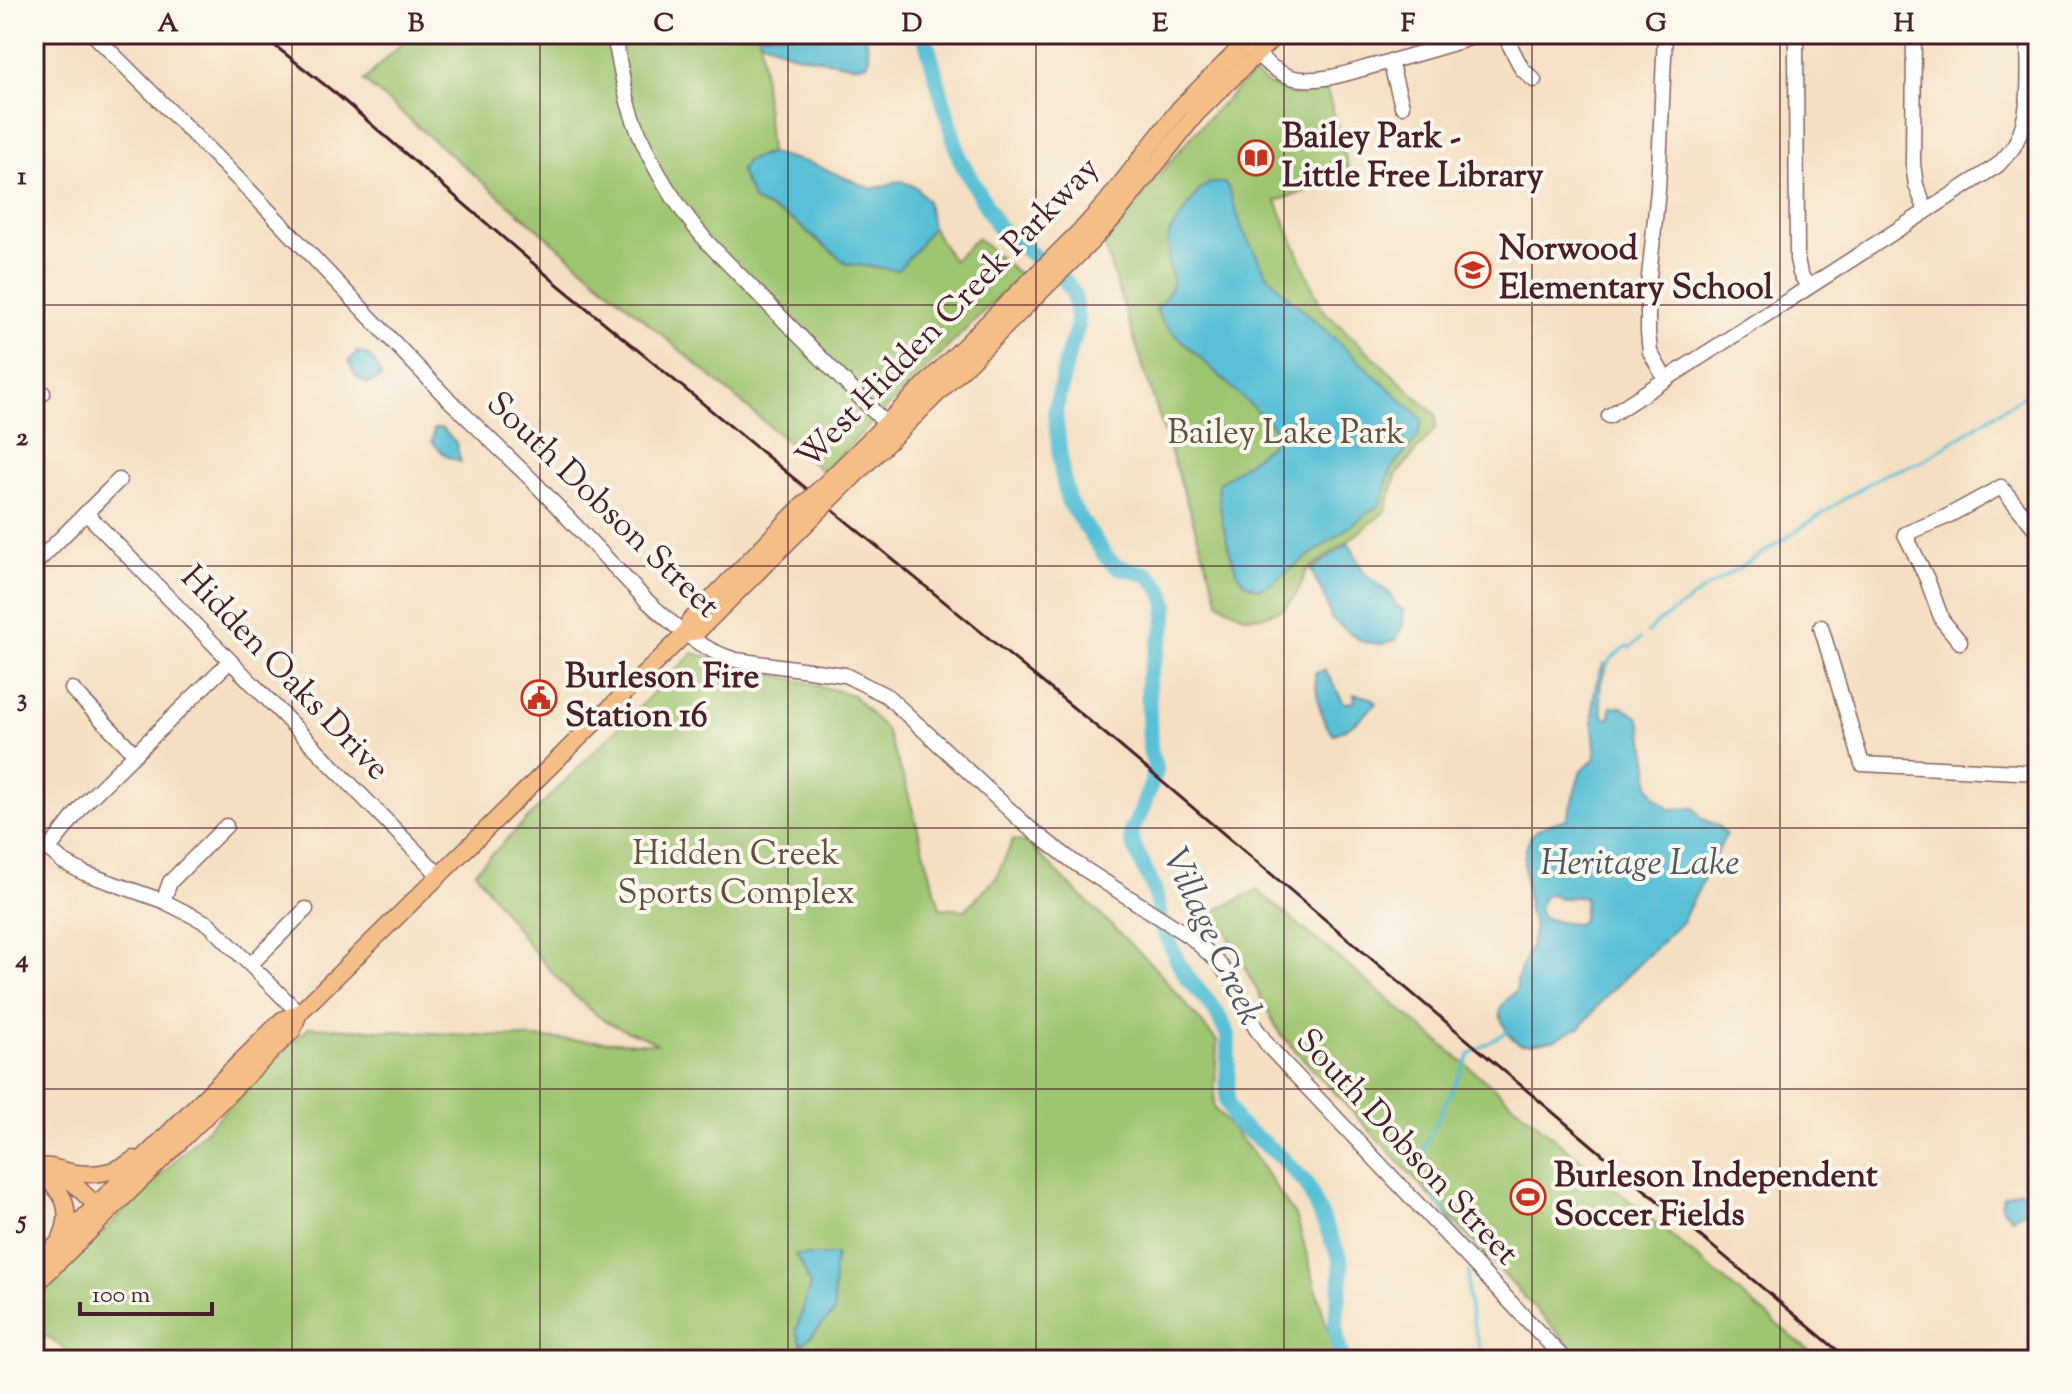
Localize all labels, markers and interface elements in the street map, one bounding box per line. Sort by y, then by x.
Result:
text: A [157,6,179,43]
text: B [408,6,425,43]
text: C [654,6,674,43]
text: D [902,6,922,43]
text: E [1152,6,1168,43]
text: F [1401,6,1416,43]
text: G [1645,6,1667,43]
text: H [1894,6,1915,43]
place label: Bailey Park - Little Free Library [1282,114,1544,202]
library icon: Bailey Park - Little Free Library [1237,139,1275,177]
street label: West Hidden Creek Parkway [786,146,1112,482]
text: 1 [18,159,27,196]
place label: Norwood Elementary School [1499,226,1774,314]
school or university icon: Norwood Elementary School [1454,251,1492,289]
street label: South Dobson Street [474,381,730,631]
park label: Bailey Lake Park [1167,410,1405,459]
text: 2 [16,420,29,457]
street label: Hidden Oaks Drive [168,555,400,793]
place label: Burleson Fire Station 16 [565,654,759,742]
public building icon: Burleson Fire Station 16 [520,679,558,717]
text: 3 [17,681,27,718]
park label: Hidden Creek Sports Complex [617,831,855,919]
water label: Heritage Lake [1540,839,1740,891]
water label: Village Creek [1147,840,1275,1034]
text: 4 [14,942,29,979]
street label: South Dobson Street [1283,1019,1529,1278]
place label: Burleson Independent Soccer Fields [1554,1153,1878,1241]
sports icon: Burleson Independent Soccer Fields [1509,1178,1547,1216]
text: 5 [16,1203,27,1240]
scale bar [80,1266,212,1316]
text: 100 m [92,1279,150,1313]

